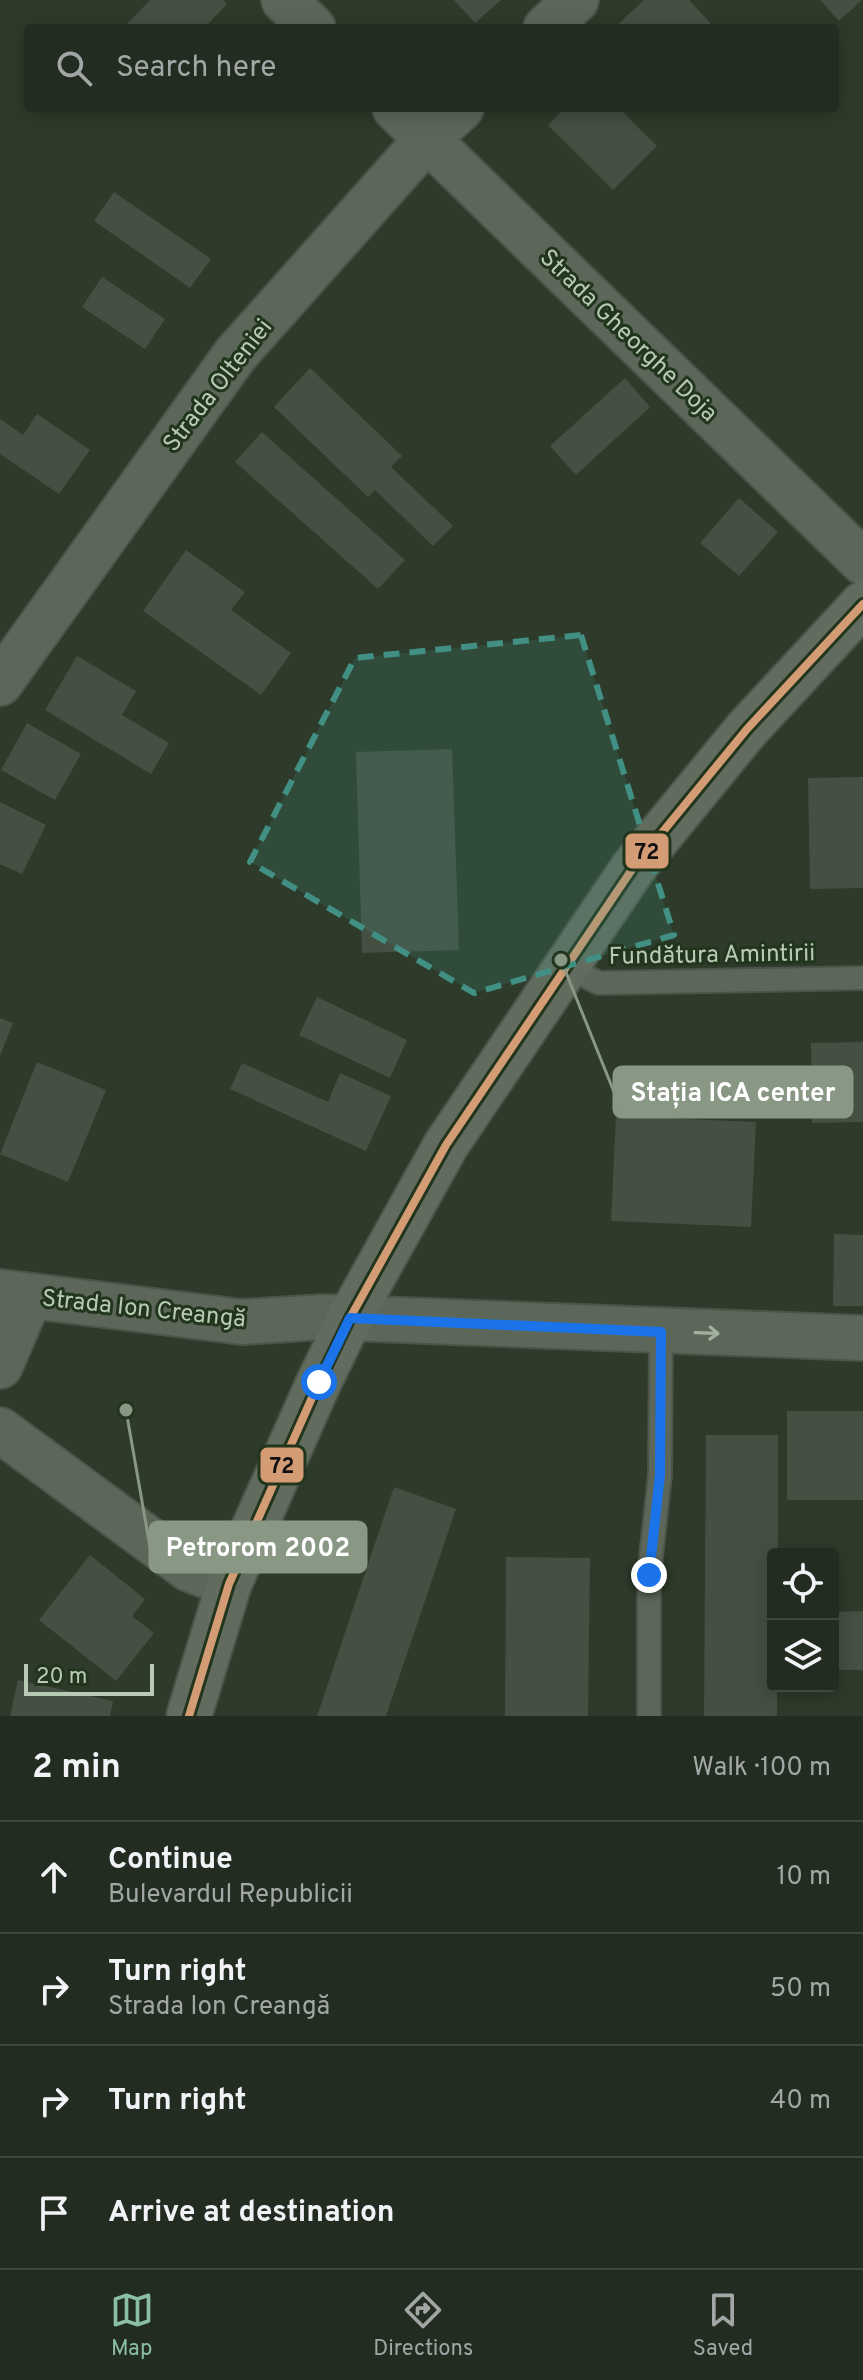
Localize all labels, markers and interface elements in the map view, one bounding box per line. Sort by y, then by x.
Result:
search box [24,24,839,112]
icon: search [52,46,96,90]
text: Search here [116,50,276,87]
street label: Strada Gheorghe Doja [532,244,723,429]
street label: Strada Olteniei [157,314,280,459]
line badge: 72 [624,832,670,870]
text: 72 [635,840,659,867]
street label: Fundătura Amintirii [608,939,816,973]
callout: Stația ICA center [614,1067,852,1117]
text: Stația ICA center [631,1078,836,1111]
street label: Strada Ion Creangă [40,1284,247,1336]
one-way arrow [693,1326,720,1341]
route start [301,1364,337,1400]
line badge: 72 [259,1446,305,1484]
text: 72 [270,1454,294,1481]
callout: Petrorom 2002 [150,1522,366,1572]
text: Petrorom 2002 [166,1533,350,1566]
map controls [767,1548,839,1692]
button: locate [767,1548,839,1620]
route end [631,1557,667,1593]
button: layers [767,1620,839,1692]
scale bar [24,1660,154,1696]
text: 20 m [36,1664,87,1691]
text: 2 min [32,1747,121,1790]
text: Walk · 100 m [692,1752,831,1785]
text: Continue [108,1842,233,1879]
icon: ahead [32,1855,76,1899]
text: 10 m [776,1861,831,1894]
text: Bulevardul Republicii [108,1879,353,1912]
text: Turn right [108,1954,246,1991]
icon: right [32,1967,76,2011]
text: 50 m [770,1973,831,2006]
text: Strada Ion Creangă [108,1991,330,2024]
icon: right [32,2079,76,2123]
text: Turn right [108,2083,246,2120]
text: 40 m [770,2085,831,2118]
icon: arrive [32,2191,76,2235]
text: Arrive at destination [108,2195,394,2232]
tab: Map [110,2288,154,2363]
tab: Directions [373,2288,473,2363]
tab: Saved [693,2288,753,2363]

